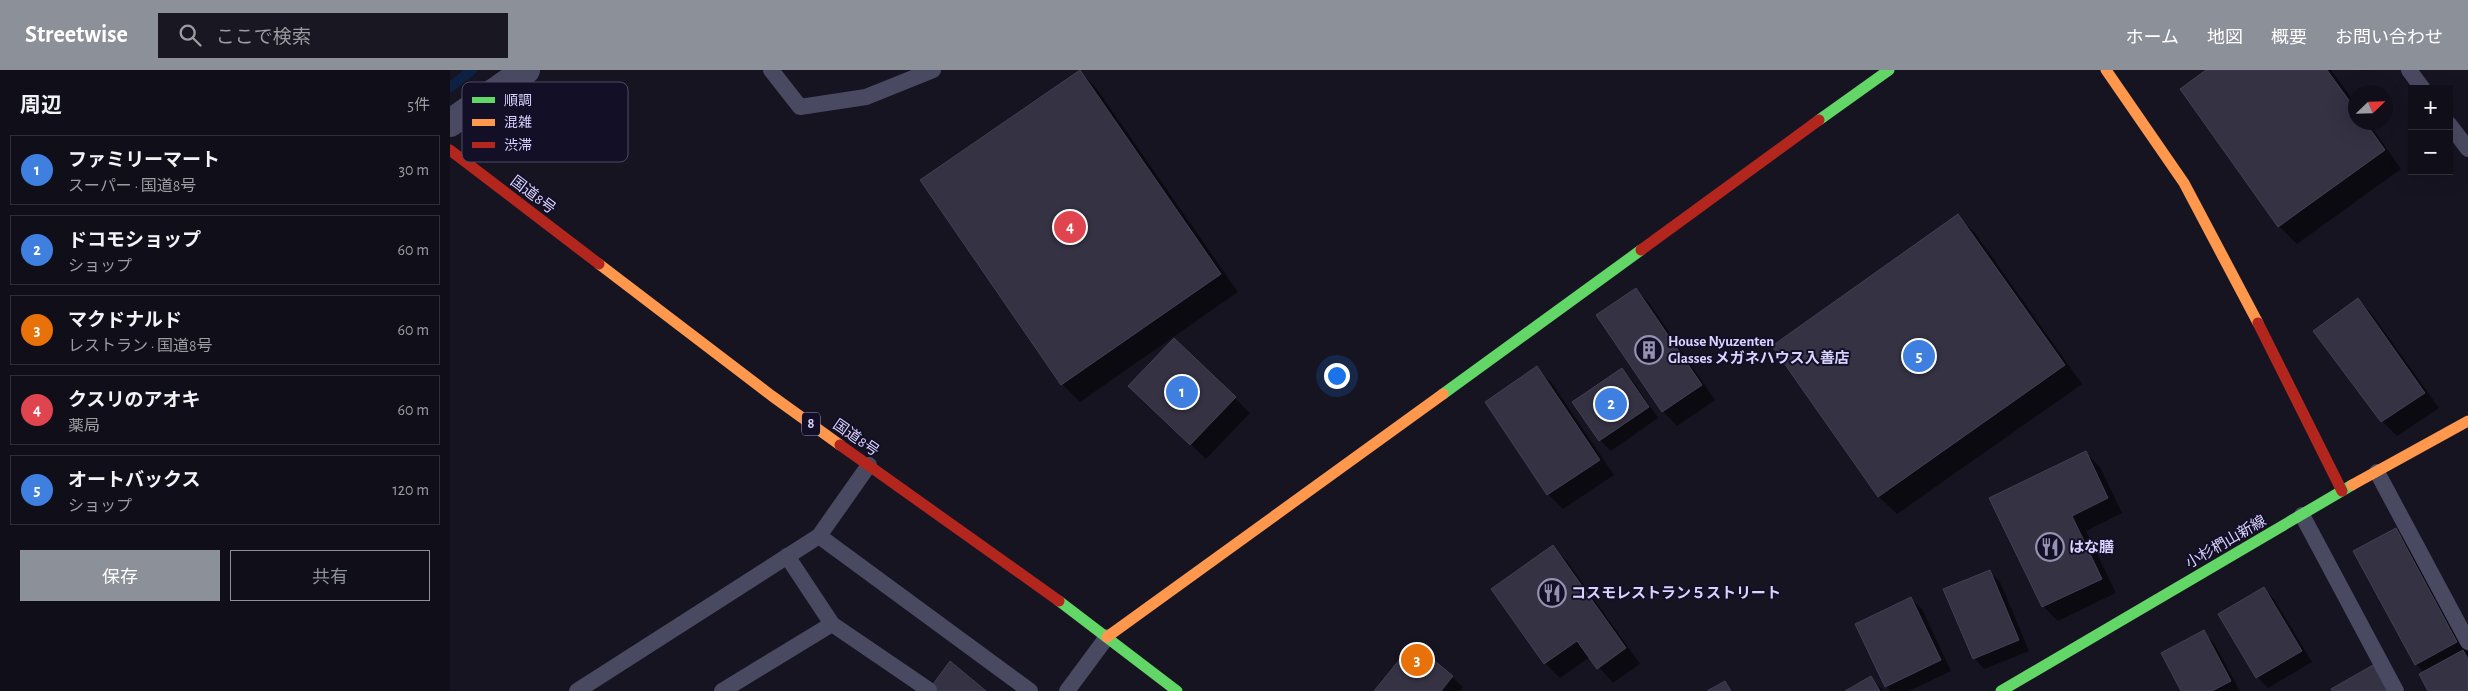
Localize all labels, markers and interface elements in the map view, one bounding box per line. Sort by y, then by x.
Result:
search box [158,13,508,58]
icon: search [176,21,204,49]
text: Streetwise [25,23,128,47]
text: ここで検索 [216,28,311,47]
text: ホーム [2126,29,2179,47]
text: 地図 [2207,29,2243,47]
text: 概要 [2271,29,2307,47]
text: お問い合わせ [2335,29,2443,47]
legend [462,82,628,162]
north arrow [2348,85,2393,130]
map controls [2408,85,2453,175]
button: + [2408,85,2453,130]
text: 順調 [504,94,532,108]
text: 周辺 [20,95,62,116]
text: 5件 [407,97,430,113]
text: 混雑 [504,114,532,130]
button: − [2408,130,2453,175]
text: 渋滞 [504,138,532,153]
text: ファミリーマート [68,151,220,170]
text: 1 [34,162,40,178]
text: 30 m [399,162,429,178]
street label: 国道8号 [508,173,559,217]
text: スーパー · 国道8号 [68,178,196,194]
pin: 4 [1054,208,1086,246]
text: ドコモショップ [68,231,201,250]
text: 2 [33,242,41,258]
text: 60 m [398,242,429,258]
text: ショップ [68,258,132,274]
text: マクドナルド [68,311,182,330]
text: 3 [34,322,40,338]
text: 60 m [398,322,429,338]
place label: House Nyuzenten Glasses メガネハウス入善店 [1668,334,1850,366]
building icon: House Nyuzenten Glasses メガネハウス入善店 [1634,335,1664,365]
pin: 5 [1903,337,1935,375]
text: レストラン · 国道8号 [68,338,213,354]
your location [1324,363,1350,389]
pin: 1 [1166,373,1198,411]
pin: 2 [1595,385,1627,423]
text: クスリのアオキ [68,391,200,410]
text: 4 [33,402,41,418]
text: 60 m [398,402,429,418]
road number: 8 [802,412,820,436]
street label: 国道8号 [830,416,882,459]
text: 薬局 [68,418,100,434]
text: オートバックス [68,471,200,490]
text: 5 [34,482,40,498]
text: 120 m [392,482,429,498]
text: ショップ [68,498,132,514]
street label: 小杉椚山新線 [2183,512,2269,571]
restaurant icon: はな膳 [2035,532,2065,562]
place label: はな膳 [2069,539,2114,555]
button: 保存 [20,550,220,601]
button: 共有 [230,550,430,601]
restaurant icon: コスモレストラン５ストリート [1537,578,1567,608]
place label: コスモレストラン５ストリート [1571,586,1781,601]
pin: 3 [1401,641,1433,679]

